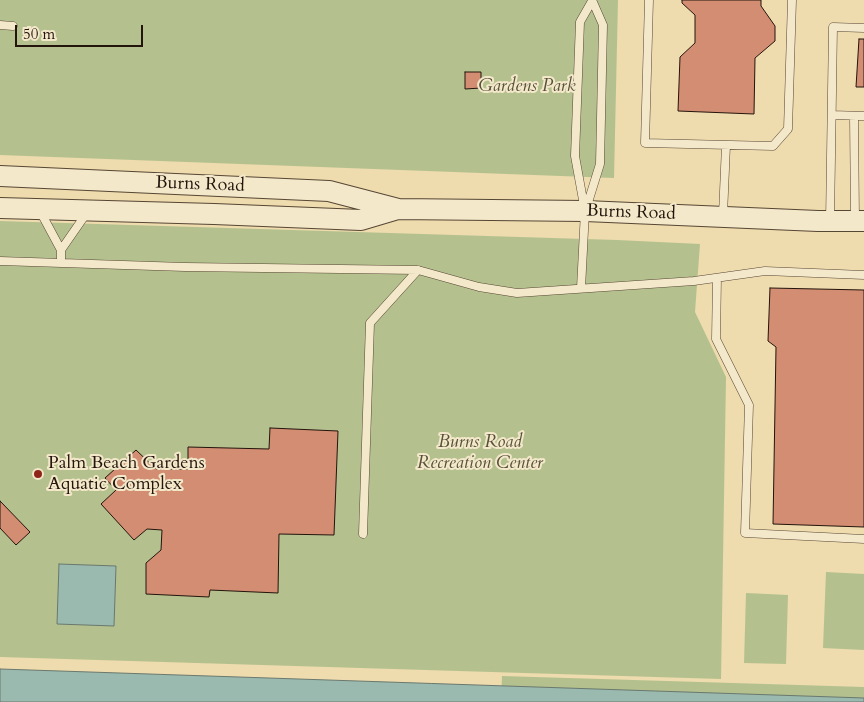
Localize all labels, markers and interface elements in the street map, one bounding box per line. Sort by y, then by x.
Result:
scale bar [18,15,145,47]
text: 50 m [23,24,55,44]
park label: Gardens Park [478,76,576,98]
street label: Burns Road [155,173,245,197]
street label: Burns Road [586,201,676,225]
park label: Burns Road Recreation Center [417,432,543,474]
place label: Palm Beach Gardens Aquatic Complex [48,453,205,496]
marker: Palm Beach Gardens Aquatic Complex [32,468,44,480]

